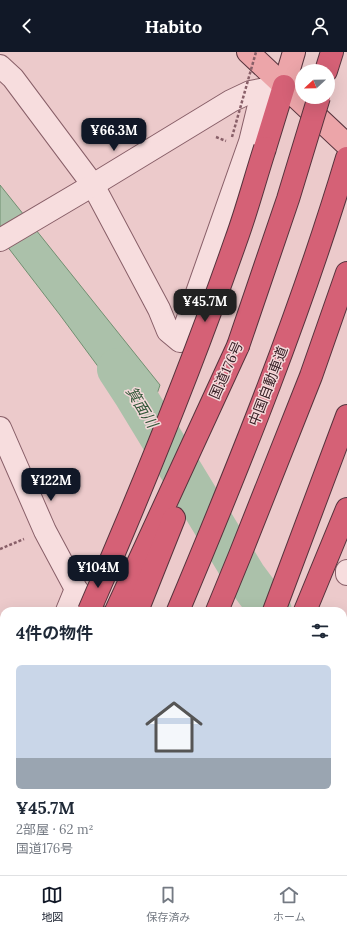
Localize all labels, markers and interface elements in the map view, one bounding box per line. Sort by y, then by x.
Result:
icon: back [16,15,38,37]
text: Habito [145,15,202,38]
icon: person [309,15,331,37]
north arrow [295,64,335,104]
map controls [295,64,335,104]
pin: ¥66.3M [81,118,147,152]
text: ¥66.3M [90,122,138,139]
pin: ¥45.7M [172,289,238,323]
text: ¥45.7M [183,293,227,310]
street label: 国道176号 [205,338,247,402]
street label: 中国自動車道 [245,344,291,428]
water label: 箕面川 [122,383,163,433]
pin: ¥122M [23,468,79,502]
text: ¥122M [30,472,72,489]
pin: ¥104M [70,555,126,589]
text: ¥104M [77,559,119,576]
icon: filters [309,620,331,642]
text: 4件の物件 [16,622,93,644]
icon: home [138,691,210,763]
text: ¥45.7M [16,797,75,819]
text: 2部屋 · 62 m² [16,821,94,838]
text: 国道176号 [16,840,73,857]
tab: 地図 [41,884,63,924]
tab: 保存済み [146,884,190,924]
tab: ホーム [273,884,306,924]

